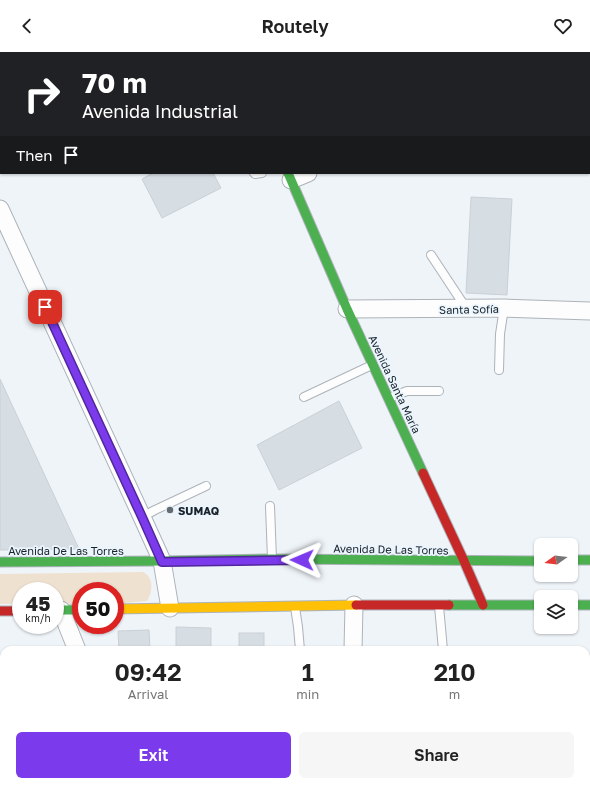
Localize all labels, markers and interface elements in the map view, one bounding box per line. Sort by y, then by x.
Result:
icon: back [16,15,38,37]
text: Routely [261,15,329,37]
icon: heart [552,15,574,37]
text: 70 m [82,66,147,99]
icon: right [16,68,68,120]
text: Avenida Industrial [82,100,238,122]
icon: arrive [60,144,82,166]
text: Then [16,146,52,164]
pin [28,290,62,324]
icon: arrive [34,296,56,318]
street label: Santa Sofía [439,302,499,316]
street label: Avenida Santa María [367,333,423,435]
place label: SUMAQ [178,504,219,517]
marker: SUMAQ [165,505,175,515]
north arrow [534,538,578,582]
map controls [534,538,578,634]
position arrow [281,539,323,581]
street label: Avenida De Las Torres [333,541,449,557]
street label: Avenida De Las Torres [8,544,124,557]
speed limit sign: 50 [72,582,124,634]
button: layers [534,590,578,634]
text: 45 [26,591,50,615]
text: km/h [25,612,51,624]
text: 09:42 [115,657,182,686]
text: 1 [302,657,314,686]
text: 210 [434,657,476,686]
text: Arrival [128,686,168,702]
text: min [296,686,319,702]
text: m [449,686,460,702]
button: Exit [16,732,291,778]
button: Share [299,732,574,778]

